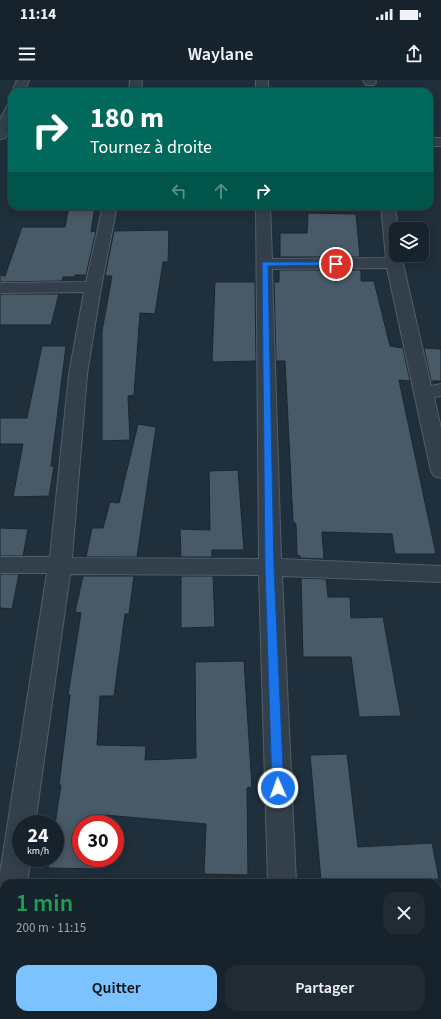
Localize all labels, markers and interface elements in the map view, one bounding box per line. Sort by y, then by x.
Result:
text: 11:14 [20,4,56,25]
text: Waylane [188,42,253,67]
icon: menu [16,43,38,65]
icon: share [403,43,425,65]
text: 180 m [90,98,164,138]
icon: right [24,104,76,156]
text: Tournez à droite [90,135,212,160]
icon: left [168,180,190,202]
icon: ahead [210,180,232,202]
icon: right [252,180,274,202]
map controls [389,222,429,262]
button: layers [389,222,429,262]
pin [319,247,353,281]
icon: arrive [325,253,347,275]
position arrow [257,767,299,809]
speed limit sign: 30 [72,815,124,867]
text: 24 [27,822,49,850]
text: km/h [27,844,49,858]
text: 1 min [16,886,73,921]
button: close [383,892,425,934]
text: 200 m · 11:15 [16,919,86,937]
button: Quitter [16,965,217,1011]
button: Partager [225,965,425,1011]

